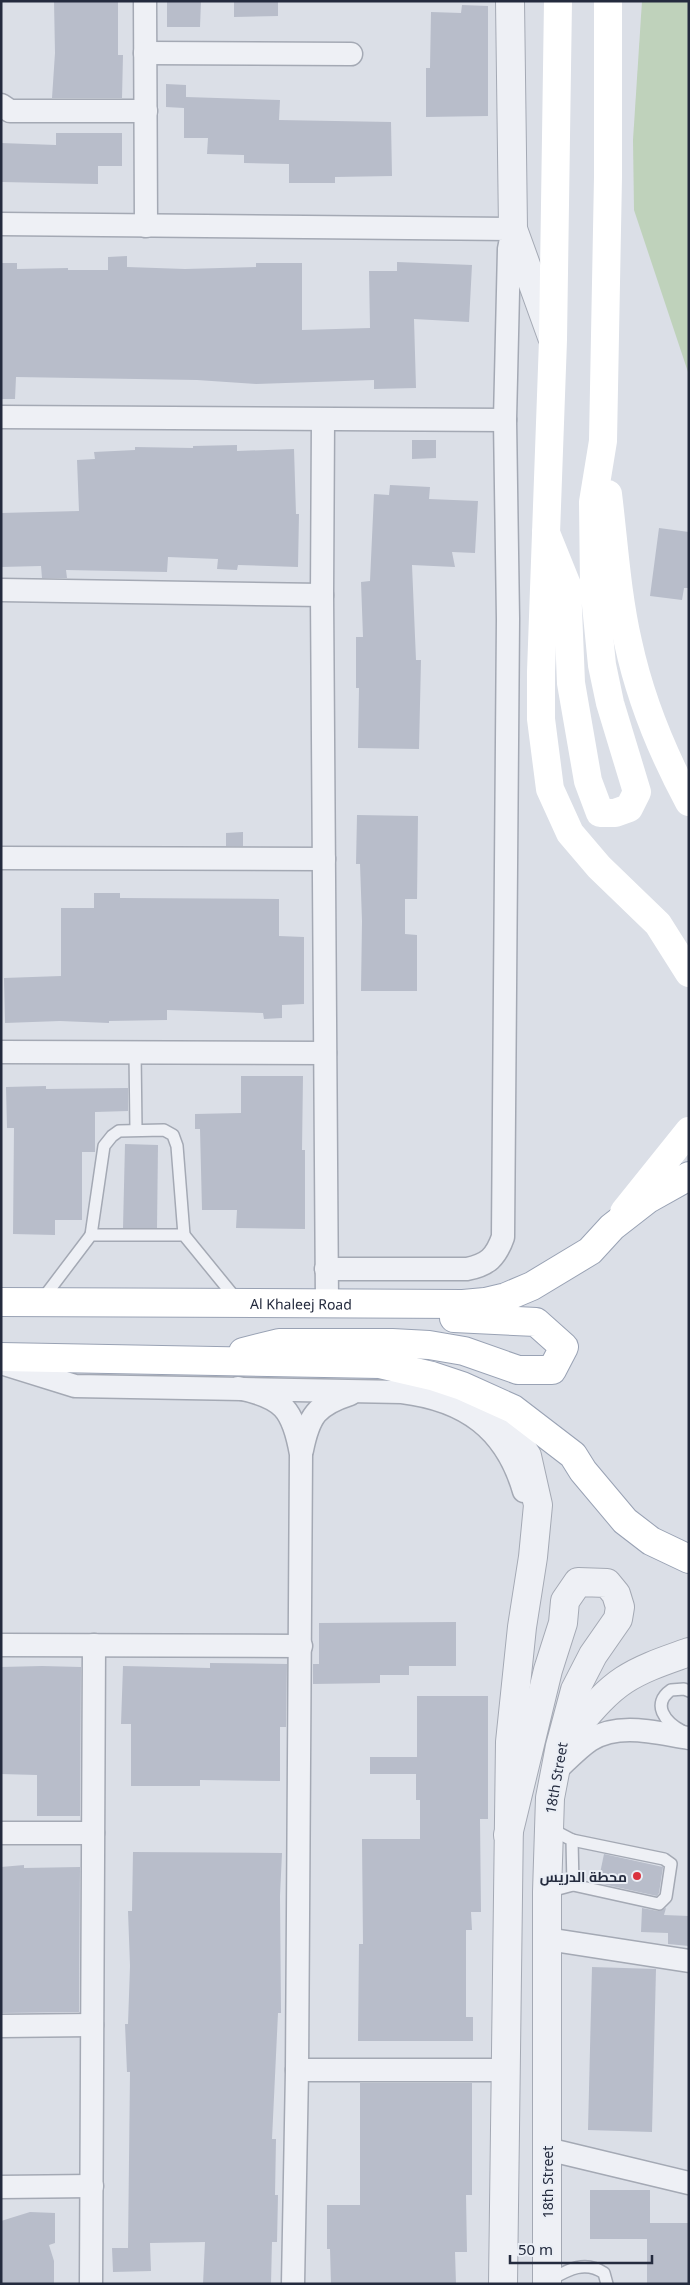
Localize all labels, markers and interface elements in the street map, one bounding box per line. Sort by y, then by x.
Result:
street label: Al Khaleej Road [250,1294,352,1313]
street label: 18th Street [540,1741,572,1815]
place label: محطة الدريس [540,1867,627,1886]
marker: محطة الدريس [631,1870,643,1882]
street label: 18th Street [538,2146,557,2218]
scale bar [510,2232,652,2264]
text: 50 m [518,2239,553,2259]

